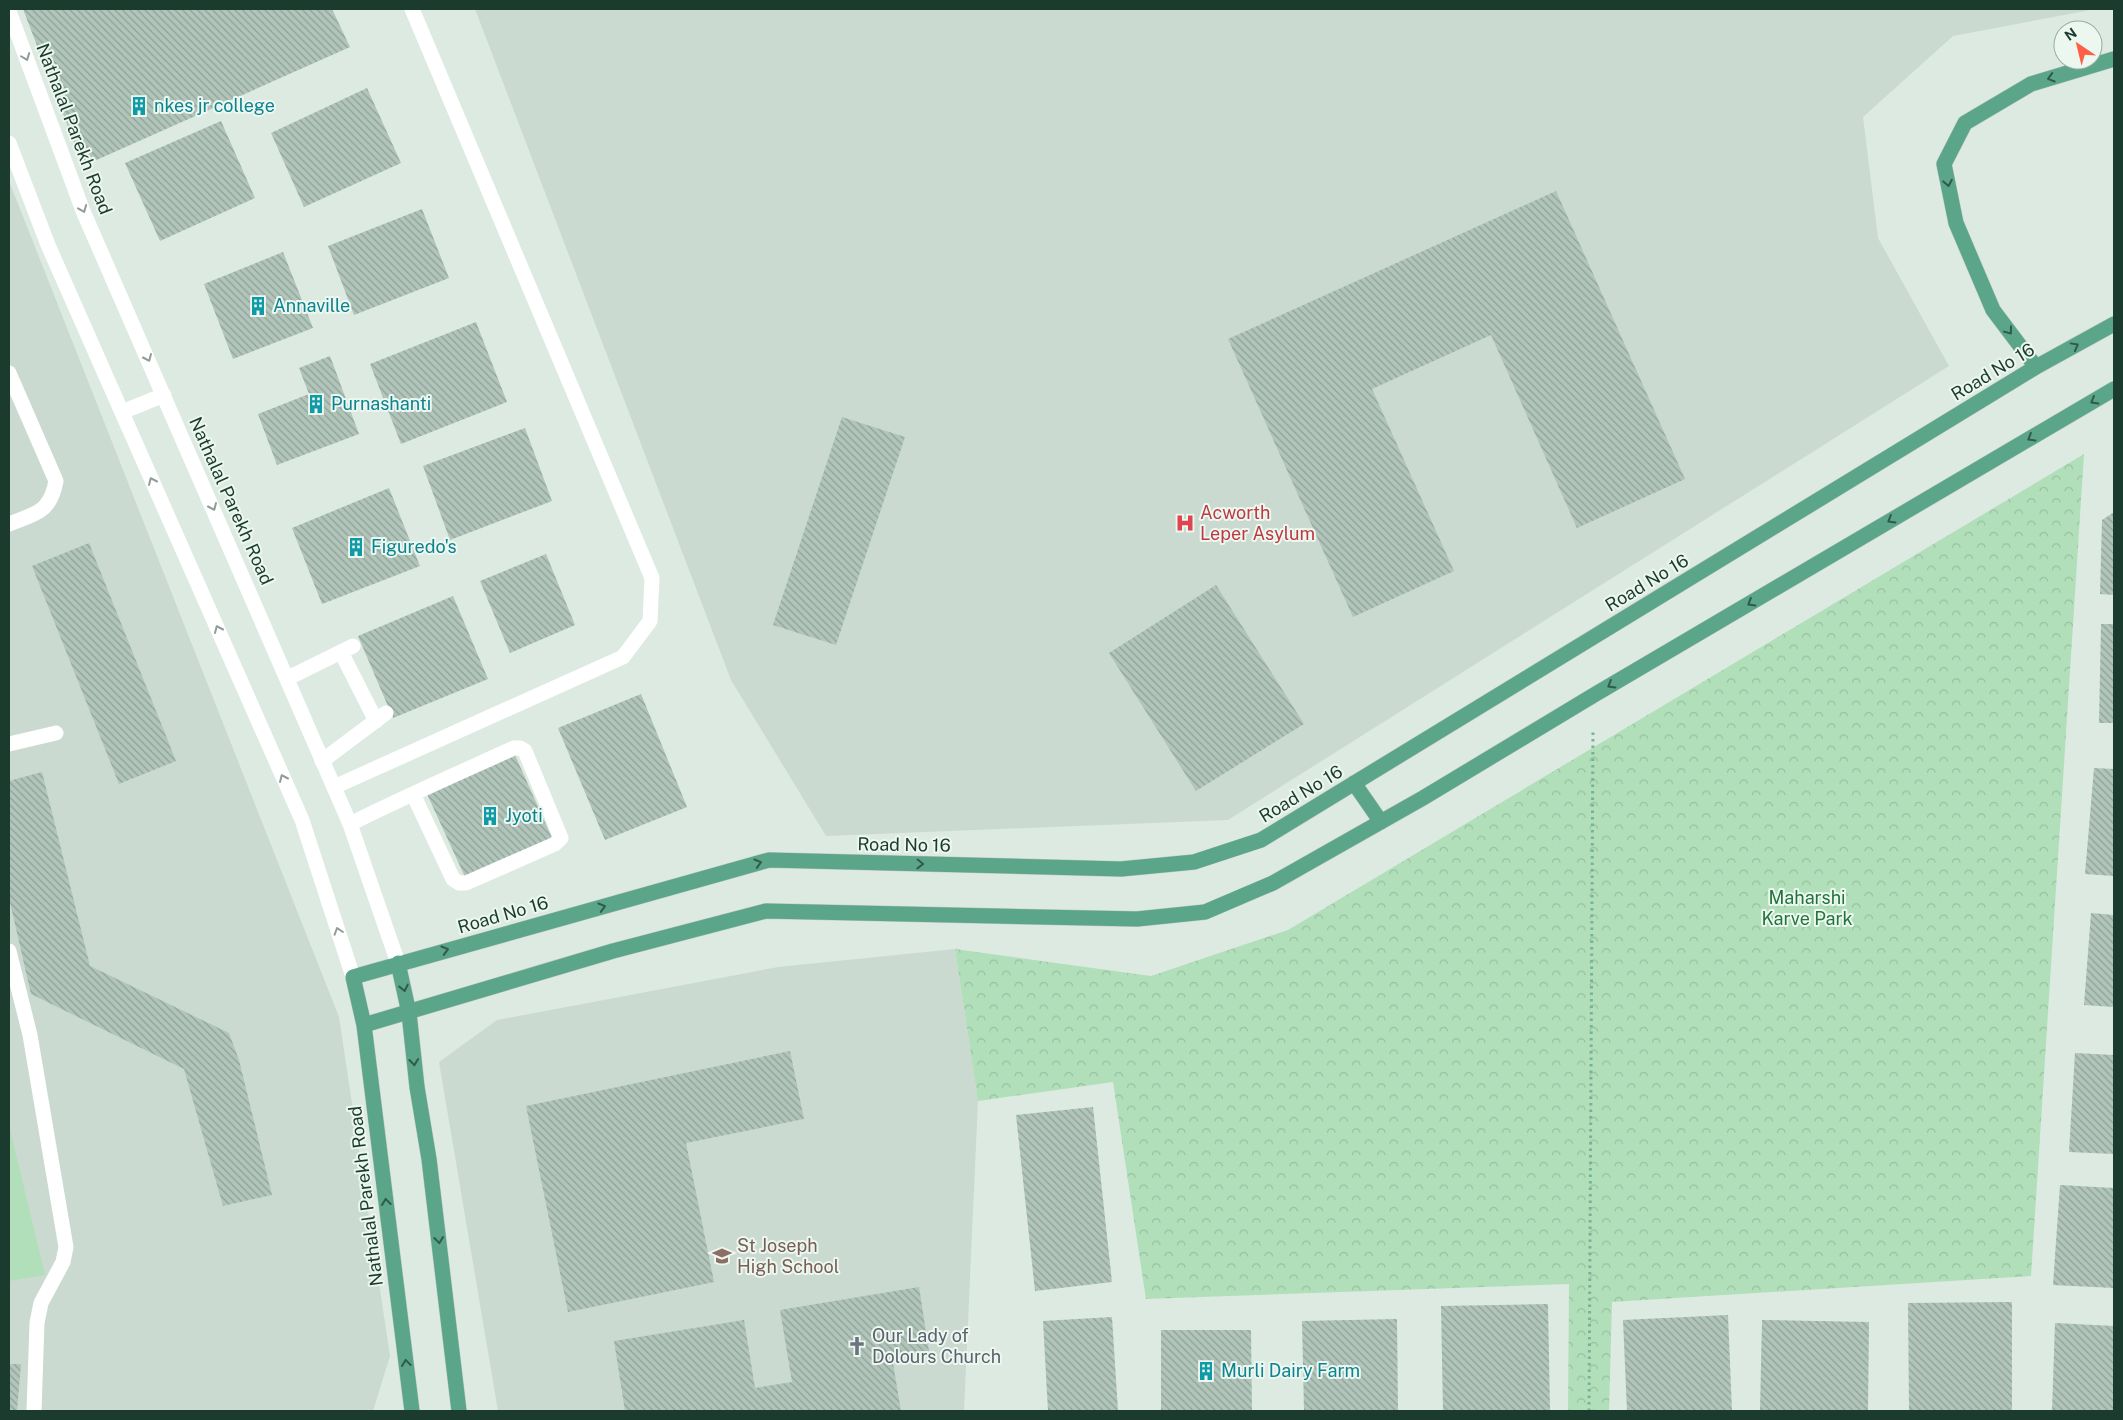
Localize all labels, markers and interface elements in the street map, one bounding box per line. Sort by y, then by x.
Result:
north arrow [2053,20,2103,70]
text: N [2061,25,2080,44]
street label: Nathalal Parekh Road [32,40,117,217]
one-way arrow [20,52,30,61]
one-way arrow [2047,72,2055,82]
building icon: nkes jr college [128,95,150,117]
place label: nkes jr college [154,95,275,116]
one-way arrow [1942,178,1952,187]
one-way arrow [77,204,87,213]
building icon: Annaville [247,295,269,317]
place label: Annaville [273,295,350,316]
one-way arrow [2004,325,2012,334]
street label: Road No 16 [1947,339,2038,405]
one-way arrow [2070,342,2079,352]
one-way arrow [142,353,153,362]
building icon: Purnashanti [305,393,327,415]
place label: Purnashanti [331,393,431,414]
one-way arrow [2090,395,2099,405]
street label: Nathalal Parekh Road [185,414,278,588]
one-way arrow [2027,431,2036,441]
one-way arrow [148,477,159,486]
one-way arrow [207,502,218,511]
place label: Acworth Leper Asylum [1200,502,1315,544]
hospital icon: Acworth Leper Asylum [1174,512,1196,534]
one-way arrow [1887,514,1896,524]
building icon: Figuredo's [345,536,367,558]
place label: Figuredo's [371,536,457,557]
street label: Road No 16 [1601,550,1692,616]
one-way arrow [1747,596,1756,606]
one-way arrow [213,625,224,634]
one-way arrow [1607,679,1616,689]
street label: Road No 16 [1255,761,1346,827]
one-way arrow [279,774,290,783]
building icon: Jyoti [479,805,501,827]
place label: Jyoti [505,805,543,826]
street label: Road No 16 [857,833,951,856]
one-way arrow [754,858,763,869]
one-way arrow [917,858,925,869]
park label: Maharshi Karve Park [1761,887,1853,929]
street label: Road No 16 [455,892,551,937]
one-way arrow [597,902,605,912]
one-way arrow [334,927,344,936]
one-way arrow [441,946,449,956]
one-way arrow [398,984,408,993]
one-way arrow [408,1058,419,1066]
street label: Nathalal Parekh Road [344,1105,387,1287]
one-way arrow [381,1197,392,1205]
place label: St Joseph High School [737,1235,839,1277]
one-way arrow [433,1236,444,1244]
school or university icon: St Joseph High School [711,1245,733,1267]
place label: Our Lady of Dolours Church [872,1325,1001,1367]
church icon: Our Lady of Dolours Church [846,1335,868,1357]
one-way arrow [401,1359,412,1367]
building icon: Murli Dairy Farm [1195,1360,1217,1382]
place label: Murli Dairy Farm [1221,1360,1360,1381]

